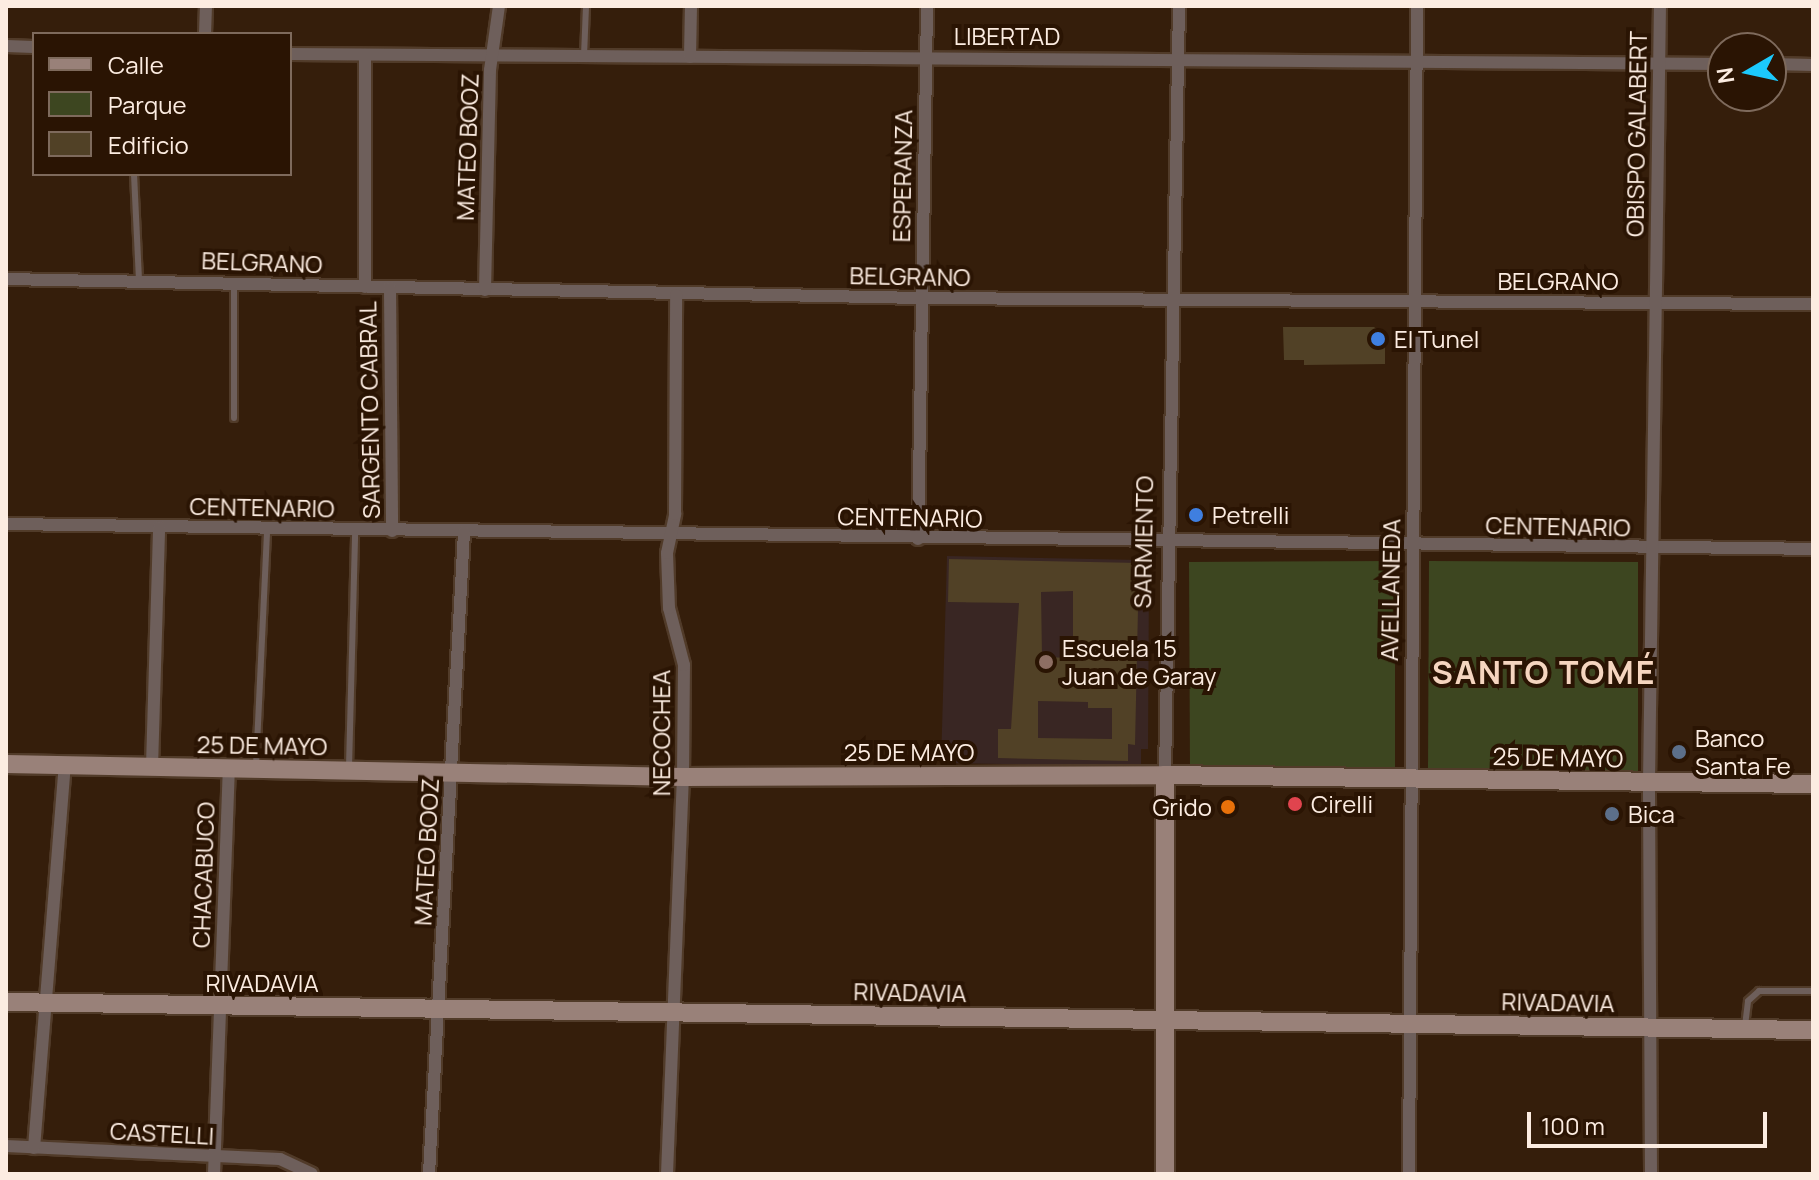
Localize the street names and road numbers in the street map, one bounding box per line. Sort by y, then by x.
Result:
street label: LIBERTAD [954,22,1060,50]
street label: OBISPO GALABERT [1620,31,1652,237]
street label: MATEO BOOZ [450,73,484,221]
street label: ESPERANZA [886,109,918,243]
street label: BELGRANO [201,245,323,279]
street label: BELGRANO [849,261,971,291]
street label: BELGRANO [1497,267,1619,295]
street label: SARGENTO CABRAL [353,301,385,519]
street label: SARMIENTO [1127,475,1159,609]
street label: CENTENARIO [189,491,335,523]
street label: CENTENARIO [837,501,983,533]
street label: CENTENARIO [1485,510,1631,542]
street label: AVELLANEDA [1374,519,1406,661]
street label: NECOCHEA [647,670,675,796]
street label: 25 DE MAYO [196,729,328,761]
street label: 25 DE MAYO [844,738,974,766]
street label: 25 DE MAYO [1492,741,1624,773]
street label: MATEO BOOZ [408,778,444,926]
street label: CHACABUCO [186,801,220,949]
street label: RIVADAVIA [205,969,319,997]
street label: RIVADAVIA [853,977,967,1007]
street label: RIVADAVIA [1501,987,1615,1017]
street label: CASTELLI [109,1116,215,1150]

